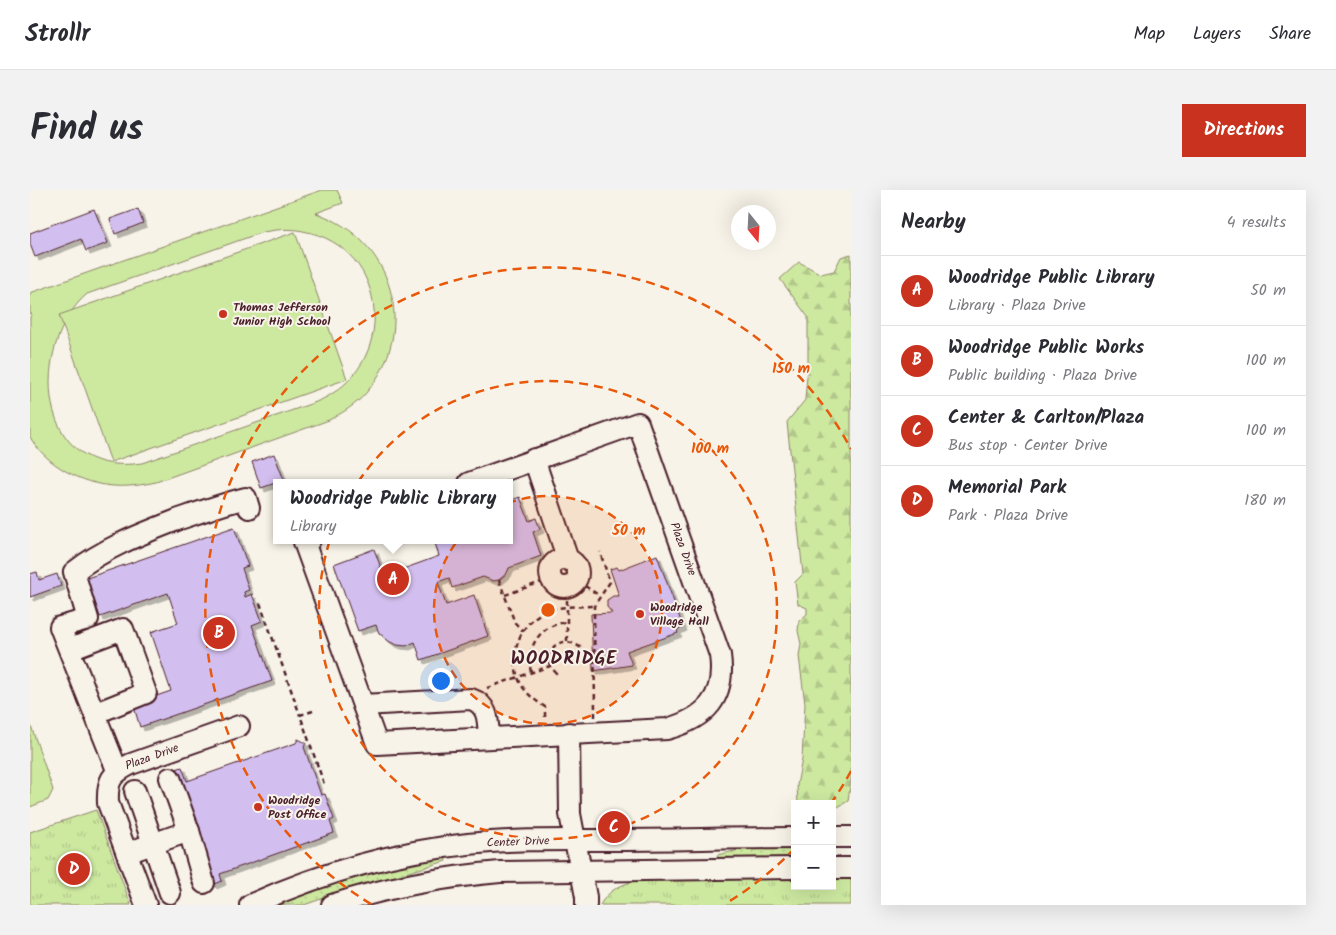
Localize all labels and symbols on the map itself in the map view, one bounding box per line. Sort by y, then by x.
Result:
north arrow [731,205,776,250]
place label: Thomas Jefferson Junior High School [233,298,331,331]
marker: Thomas Jefferson Junior High School [217,308,229,320]
text: 150 m [772,357,810,381]
text: 100 m [691,437,729,461]
text: 50 m [611,519,646,543]
street label: Plaza Drive [665,520,702,579]
pin: A [377,560,409,598]
place label: Woodridge Village Hall [650,598,709,631]
centre of rings [539,601,557,619]
marker: Woodridge Village Hall [634,608,646,620]
pin: B [203,614,235,652]
district label: WOODRIDGE [511,645,617,674]
your location [428,668,454,694]
street label: Plaza Drive [123,738,182,775]
place label: Woodridge Post Office [268,791,326,824]
marker: Woodridge Post Office [252,801,264,813]
pin: C [598,808,630,846]
street label: Center Drive [486,831,550,853]
pin: D [58,850,90,888]

